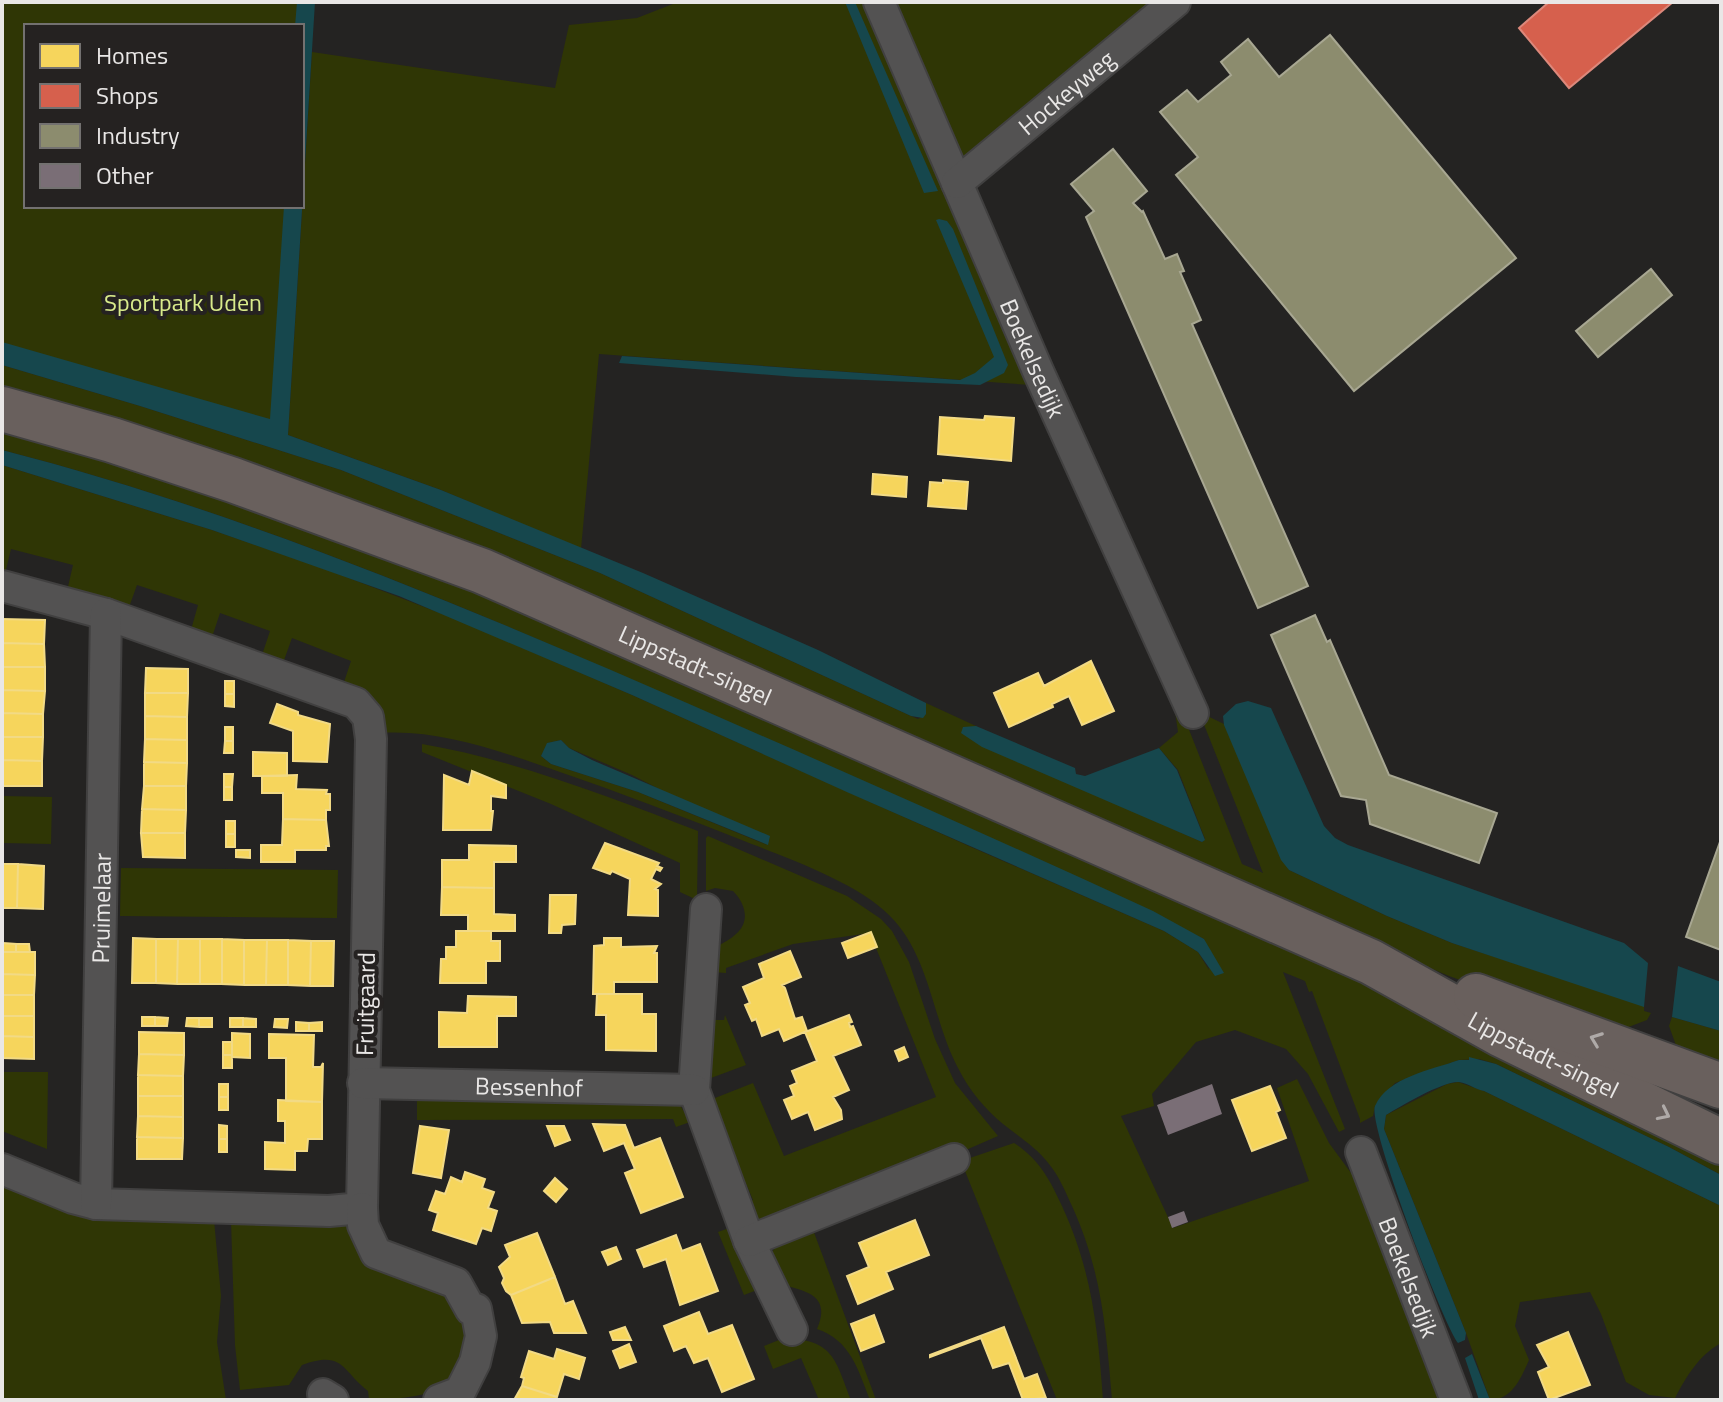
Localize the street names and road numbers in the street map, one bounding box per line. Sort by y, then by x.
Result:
street label: Hockeyweg [1010,41,1123,143]
street label: Boekelsedijk [991,293,1075,424]
street label: Lippstadt-singel [613,615,778,714]
street label: Pruimelaar [82,852,120,964]
street label: Fruitgaard [346,952,384,1056]
street label: Lippstadt-singel [1462,1002,1625,1107]
street label: Bessenhof [475,1067,583,1106]
street label: Boekelsedijk [1369,1212,1449,1343]

